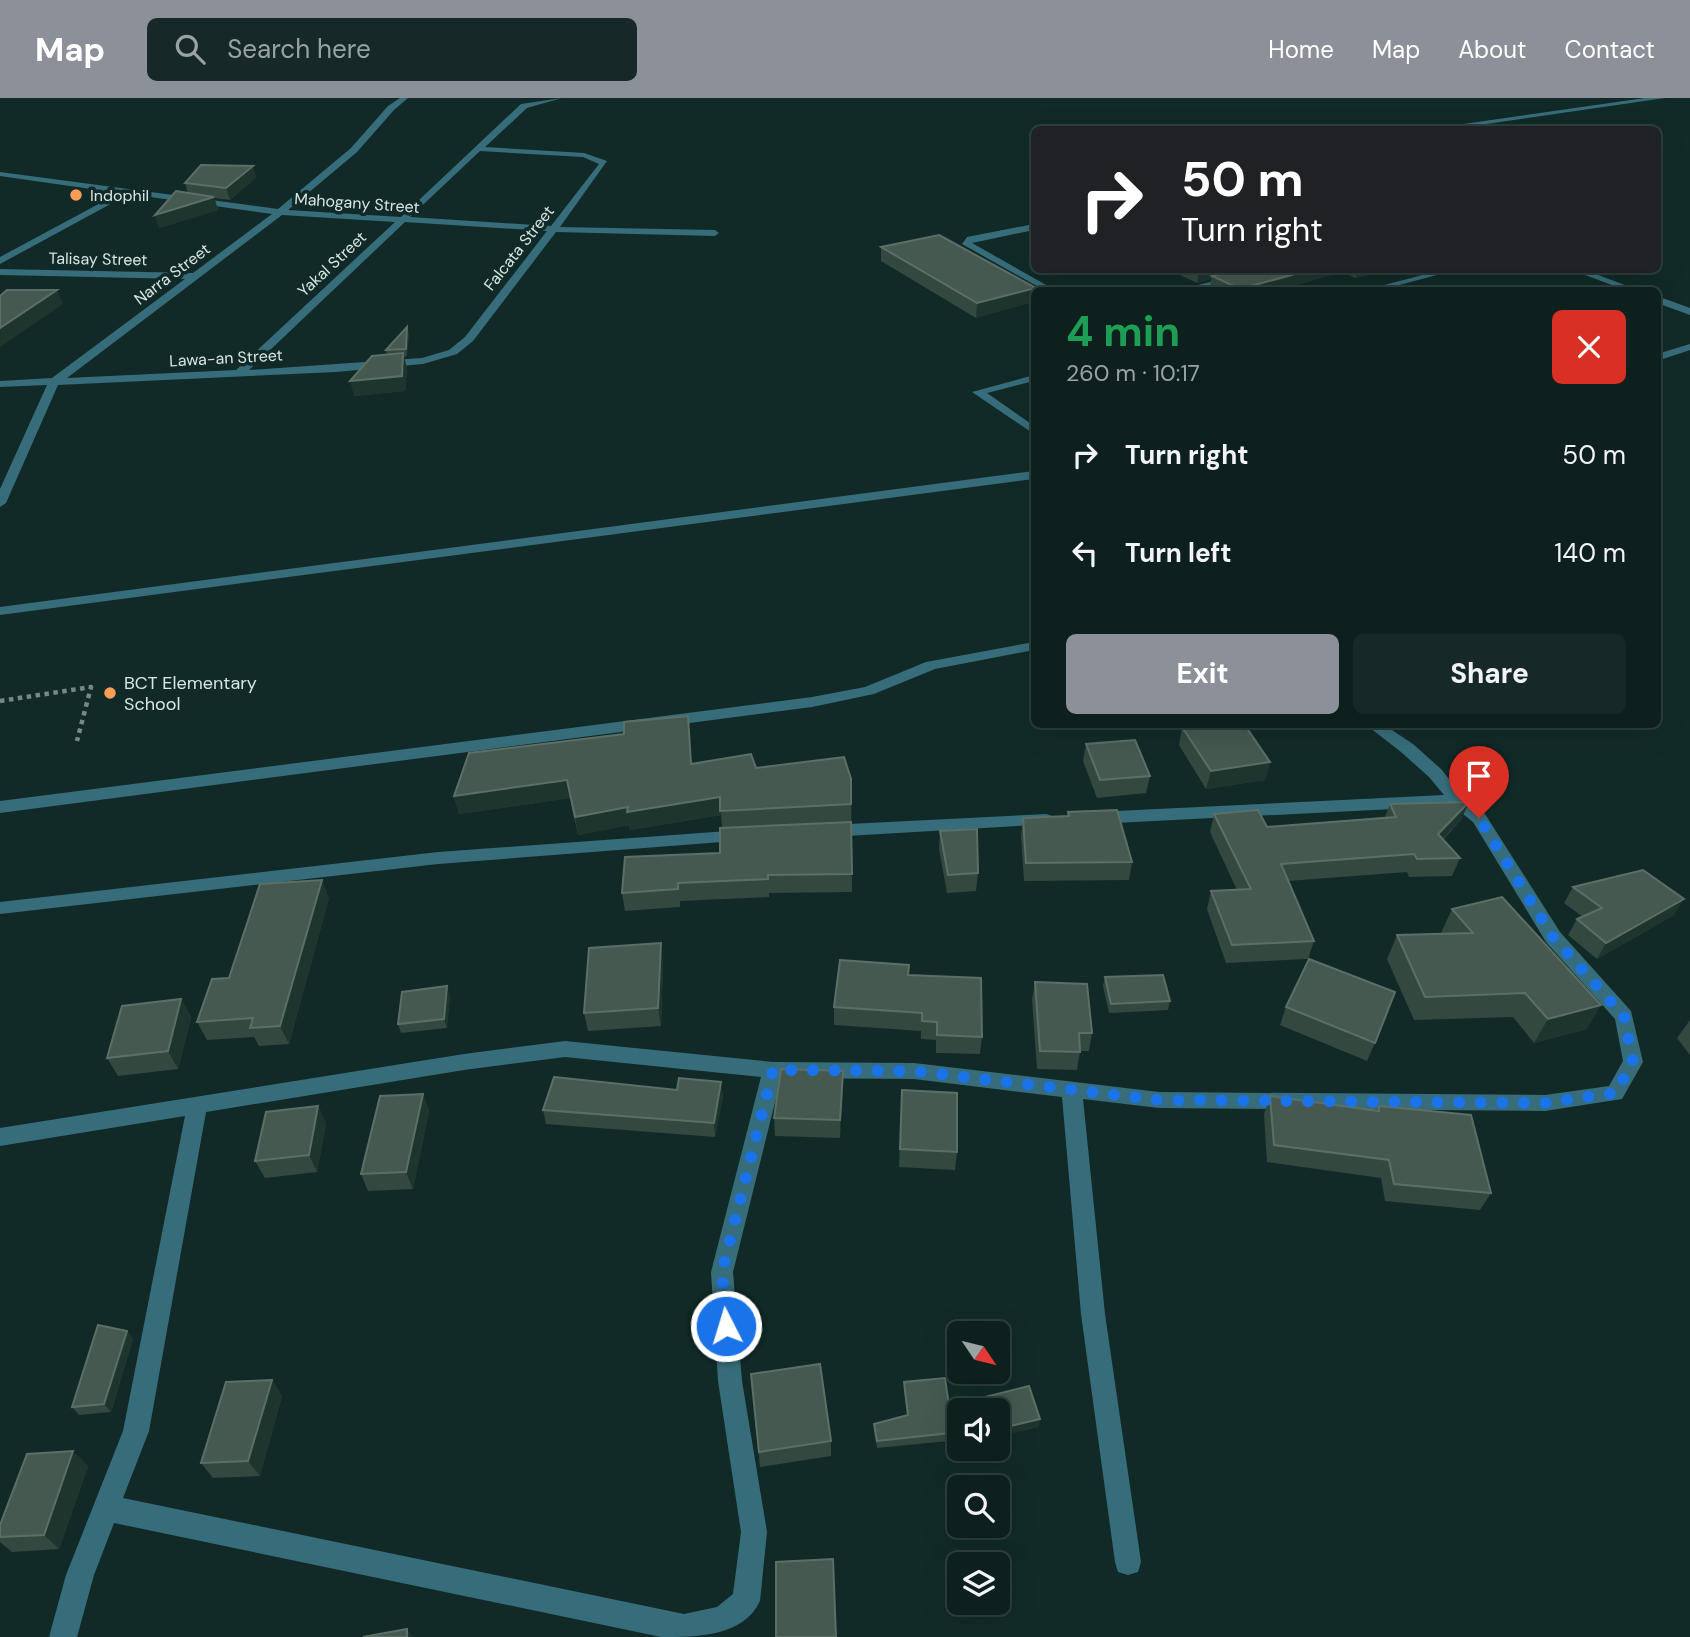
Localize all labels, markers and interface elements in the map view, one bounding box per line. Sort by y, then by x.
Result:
search box [147,18,637,81]
text: Map [35,28,105,71]
icon: search [171,30,209,68]
text: Search here [227,32,371,66]
text: Home [1268,34,1334,65]
text: Map [1372,34,1420,65]
text: About [1458,34,1527,65]
text: Contact [1565,34,1655,65]
text: 50 m [1181,147,1304,211]
icon: right [1066,154,1157,245]
place label: Indophil [90,185,149,206]
marker: Indophil [68,187,84,203]
street label: Mahogany Street [294,188,420,218]
street label: Falcata Street [479,201,559,295]
text: Turn right [1181,209,1323,251]
street label: Yakal Street [293,227,371,301]
street label: Narra Street [130,239,214,309]
street label: Talisay Street [48,248,148,270]
text: 4 min [1066,304,1180,359]
button: close [1552,310,1626,384]
street label: Lawa-an Street [169,345,283,371]
text: 260 m · 10:17 [1066,358,1200,388]
icon: right [1066,436,1104,474]
text: Turn right [1125,438,1249,472]
text: 50 m [1562,438,1626,472]
icon: left [1066,534,1104,572]
text: Turn left [1125,536,1232,570]
text: 140 m [1554,536,1626,570]
button: Exit [1066,634,1339,714]
button: Share [1353,634,1626,714]
place label: BCT Elementary School [124,671,257,716]
marker: BCT Elementary School [102,685,118,701]
pin [1449,746,1509,818]
icon: arrive [1460,757,1498,795]
position arrow [689,1289,763,1363]
north arrow [947,1321,1010,1384]
map controls [947,1321,1010,1615]
button: sound [947,1398,1010,1461]
button: search [947,1475,1010,1538]
button: layers [947,1552,1010,1615]

